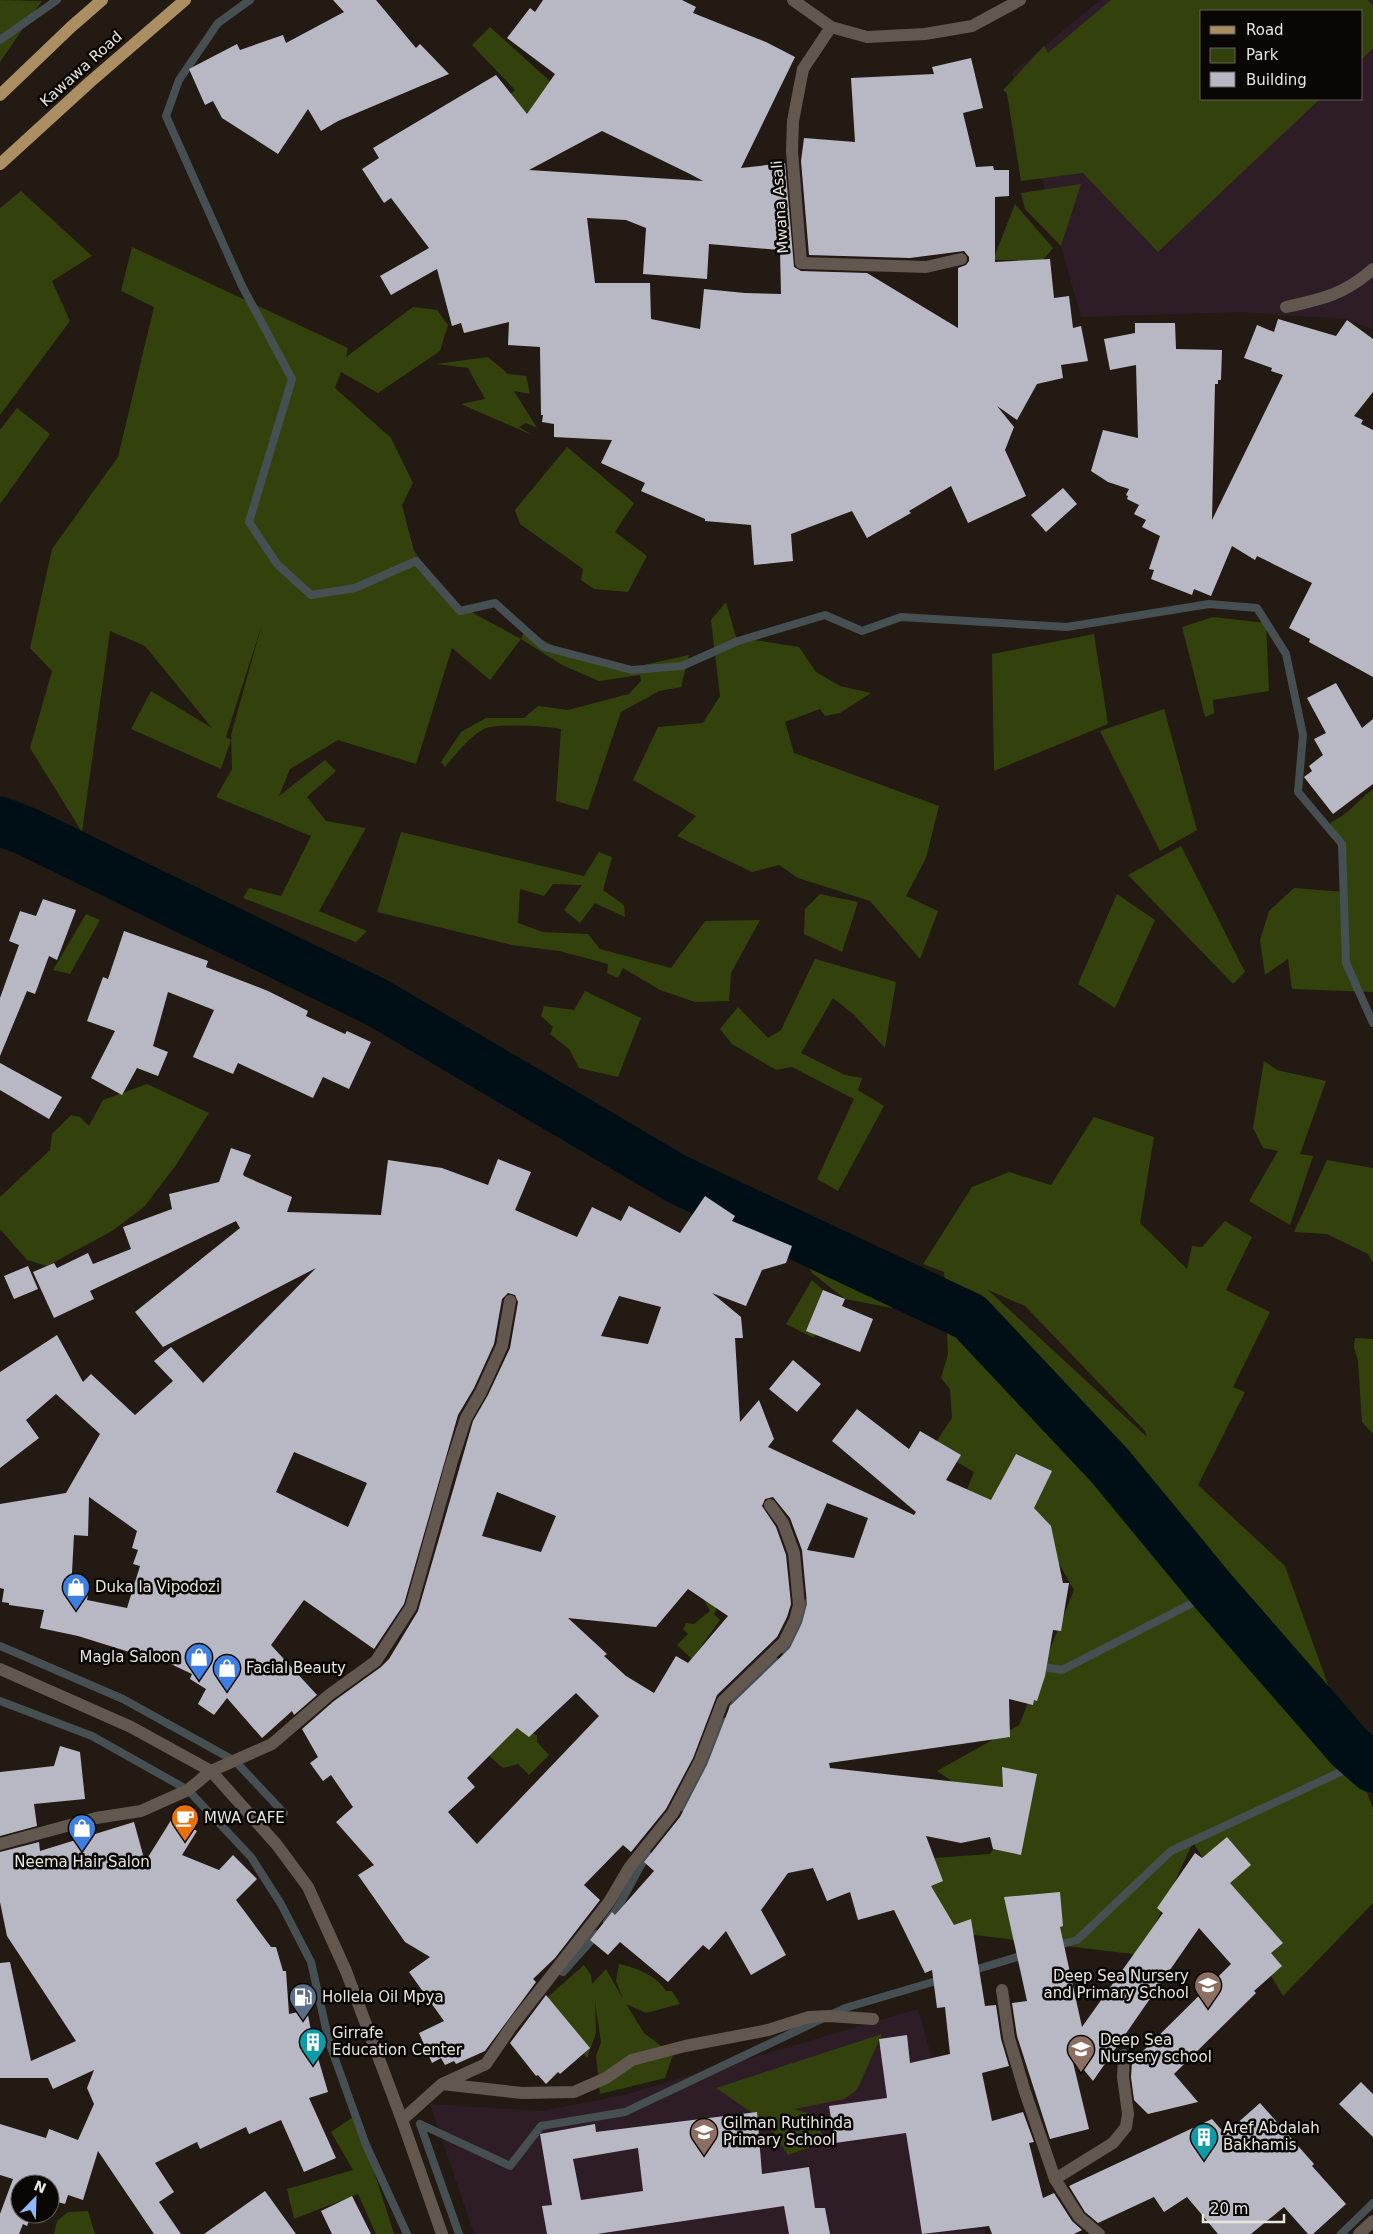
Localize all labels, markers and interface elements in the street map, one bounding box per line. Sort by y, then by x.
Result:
legend [1200,10,1363,100]
text: Road [1246,21,1284,39]
street label: Kawawa Road [36,27,126,111]
text: Park [1246,46,1279,64]
text: Building [1246,71,1307,89]
street label: Mwana Asali [768,160,792,254]
shop icon: Duka la Vipodozi [61,1572,91,1611]
place label: Duka la Vipodozi [95,1578,220,1596]
shop icon: Magla Saloon [184,1642,214,1681]
place label: Magla Saloon [79,1648,180,1666]
shop icon: Facial Beauty [212,1653,242,1692]
place label: Facial Beauty [246,1659,346,1677]
cafe icon: MWA CAFE [170,1803,200,1842]
place label: MWA CAFE [204,1809,285,1827]
shop icon: Neema Hair Salon [67,1813,97,1852]
place label: Neema Hair Salon [14,1853,150,1871]
place label: Deep Sea Nursery and Primary School [1043,1967,1189,2002]
school or university icon: Deep Sea Nursery and Primary School [1193,1970,1223,2009]
fuel station icon: Hollela Oil Mpya [288,1982,318,2021]
place label: Hollela Oil Mpya [322,1988,444,2006]
place label: Girrafe Education Center [332,2024,463,2059]
building icon: Girrafe Education Center [298,2027,328,2066]
place label: Deep Sea Nursery school [1100,2031,1212,2066]
school or university icon: Deep Sea Nursery school [1066,2034,1096,2073]
place label: Gilman Rutihinda Primary School [723,2114,852,2149]
school or university icon: Gilman Rutihinda Primary School [689,2117,719,2156]
place label: Aref Abdalah Bakhamis [1223,2119,1320,2154]
building icon: Aref Abdalah Bakhamis [1189,2122,1219,2161]
north arrow [10,2174,60,2224]
text: N [32,2177,49,2197]
scale bar [1203,2192,1284,2224]
text: 20 m [1210,2200,1248,2218]

